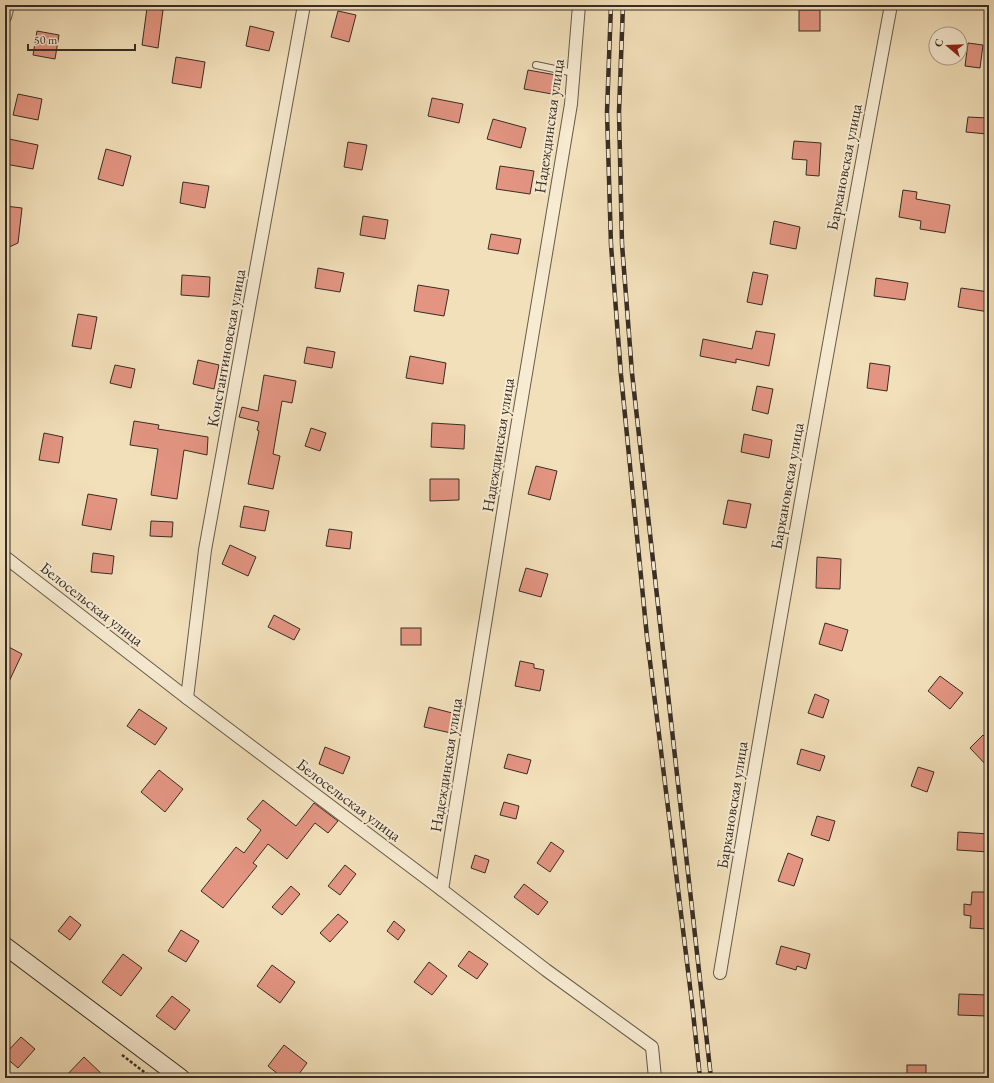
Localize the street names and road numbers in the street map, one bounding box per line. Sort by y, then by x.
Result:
street label: Надеждинская улица [529,57,569,195]
street label: Баркановская улица [821,101,867,232]
street label: Константиновская улица [202,267,250,429]
street label: Надеждинская улица [477,376,519,514]
street label: Баркановская улица [765,420,809,551]
street label: Белосельская улица [36,557,148,651]
street label: Надеждинская улица [425,696,467,834]
street label: Баркановская улица [712,739,753,870]
street label: Белосельская улица [293,754,406,847]

